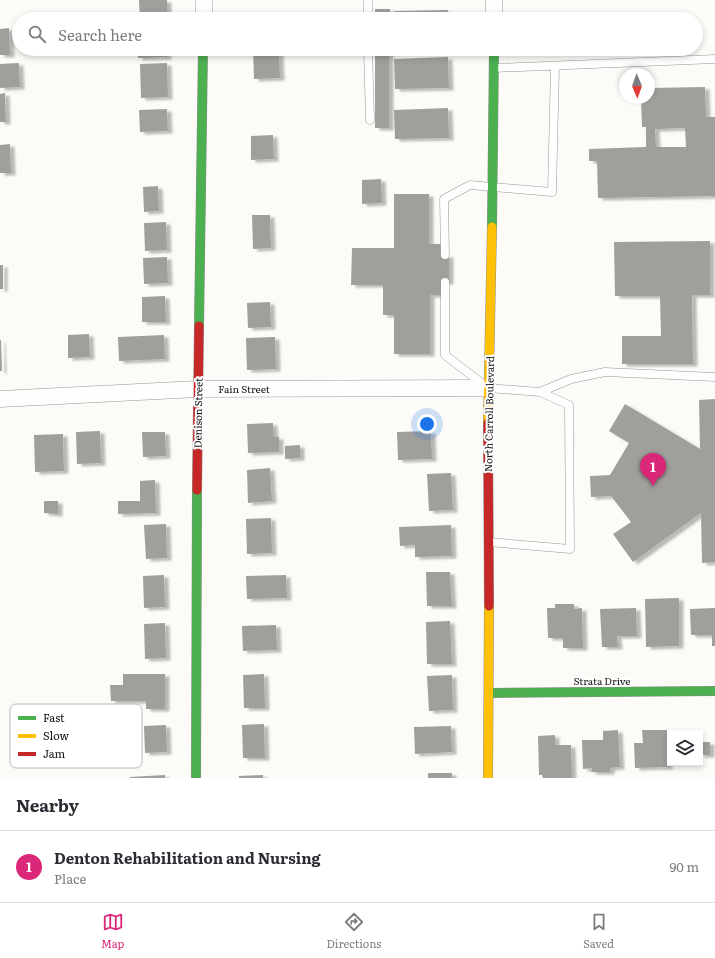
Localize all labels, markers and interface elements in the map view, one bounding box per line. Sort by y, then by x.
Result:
search box [12,12,703,56]
icon: search [26,23,48,45]
text: Search here [58,23,142,46]
north arrow [619,68,655,104]
street label: North Carroll Boulevard [480,356,497,472]
street label: Denison Street [189,378,206,448]
street label: Fain Street [218,381,270,396]
your location [417,414,437,434]
pin: 1 [640,453,666,486]
street label: Strata Drive [573,673,631,688]
legend [10,704,142,768]
text: Fast [43,709,65,725]
text: Slow [43,727,69,743]
map controls [667,730,703,766]
button: layers [667,730,703,766]
text: Jam [43,745,66,761]
text: Nearby [16,792,79,817]
text: Denton Rehabilitation and Nursing [54,846,321,869]
text: 1 [26,857,32,876]
text: 90 m [669,857,699,876]
text: Place [54,869,86,888]
tab: Map [101,911,124,951]
tab: Directions [326,911,381,951]
tab: Saved [583,911,614,951]

